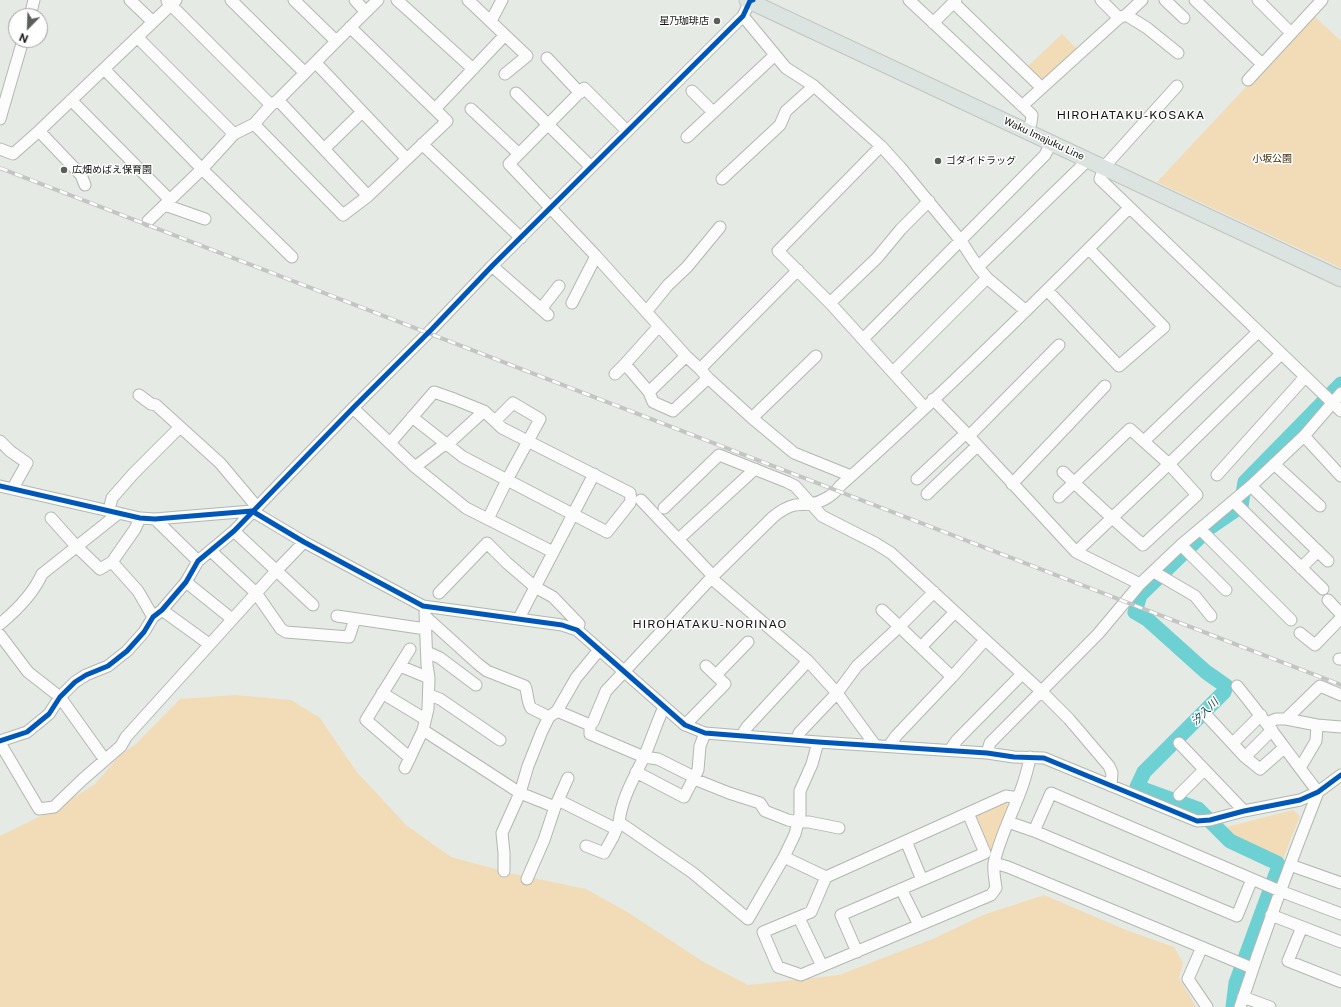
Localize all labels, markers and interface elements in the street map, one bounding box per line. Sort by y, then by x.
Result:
north arrow [8,8,48,48]
place label: 星乃珈琲店 [659,15,709,27]
marker: 星乃珈琲店 [712,16,722,26]
text: N [17,31,30,45]
district label: HIROHATAKU-KOSAKA [1057,108,1205,122]
street label: Waku Imajuku Line [1002,115,1086,163]
park label: 小坂公園 [1252,153,1292,165]
place label: ゴダイドラッグ [946,155,1016,167]
marker: ゴダイドラッグ [933,156,943,166]
place label: 広畑めばえ保育園 [72,164,152,176]
marker: 広畑めばえ保育園 [59,165,69,175]
district label: HIROHATAKU-NORINAO [633,617,787,631]
water label: 汐入川 [1189,696,1221,728]

